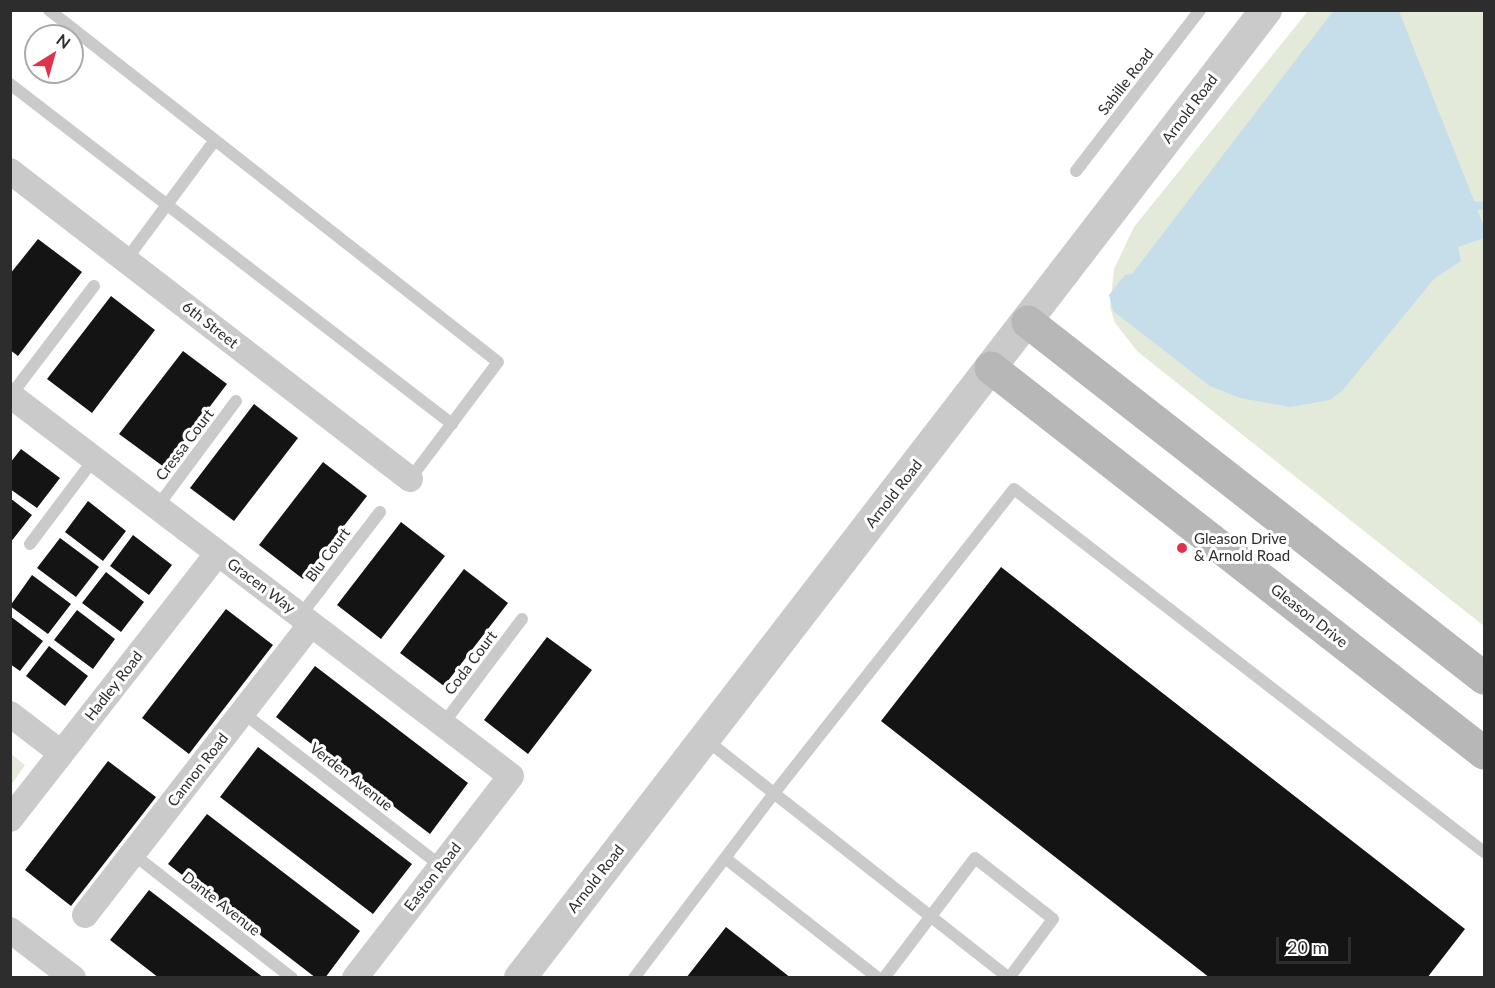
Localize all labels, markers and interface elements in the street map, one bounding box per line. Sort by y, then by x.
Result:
north arrow [24,24,84,84]
text: N [53,30,75,52]
street label: Sabille Road [1094,45,1158,119]
street label: Arnold Road [1158,71,1222,147]
street label: 6th Street [179,298,241,352]
street label: Cressa Court [152,406,218,484]
street label: Arnold Road [862,456,926,532]
street label: Blu Court [302,524,354,586]
place label: Gleason Drive & Arnold Road [1194,530,1290,565]
marker: Gleason Drive & Arnold Road [1175,541,1189,555]
street label: Gracen Way [223,555,299,617]
street label: Gleason Drive [1267,580,1351,652]
street label: Coda Court [441,627,501,699]
street label: Hadley Road [81,648,147,724]
street label: Cannon Road [164,730,232,810]
street label: Verden Avenue [306,739,396,815]
street label: Easton Road [401,839,465,915]
street label: Arnold Road [564,841,628,917]
street label: Dante Avenue [179,868,263,940]
scale bar [1279,925,1354,963]
text: 20 m [1287,936,1327,958]

